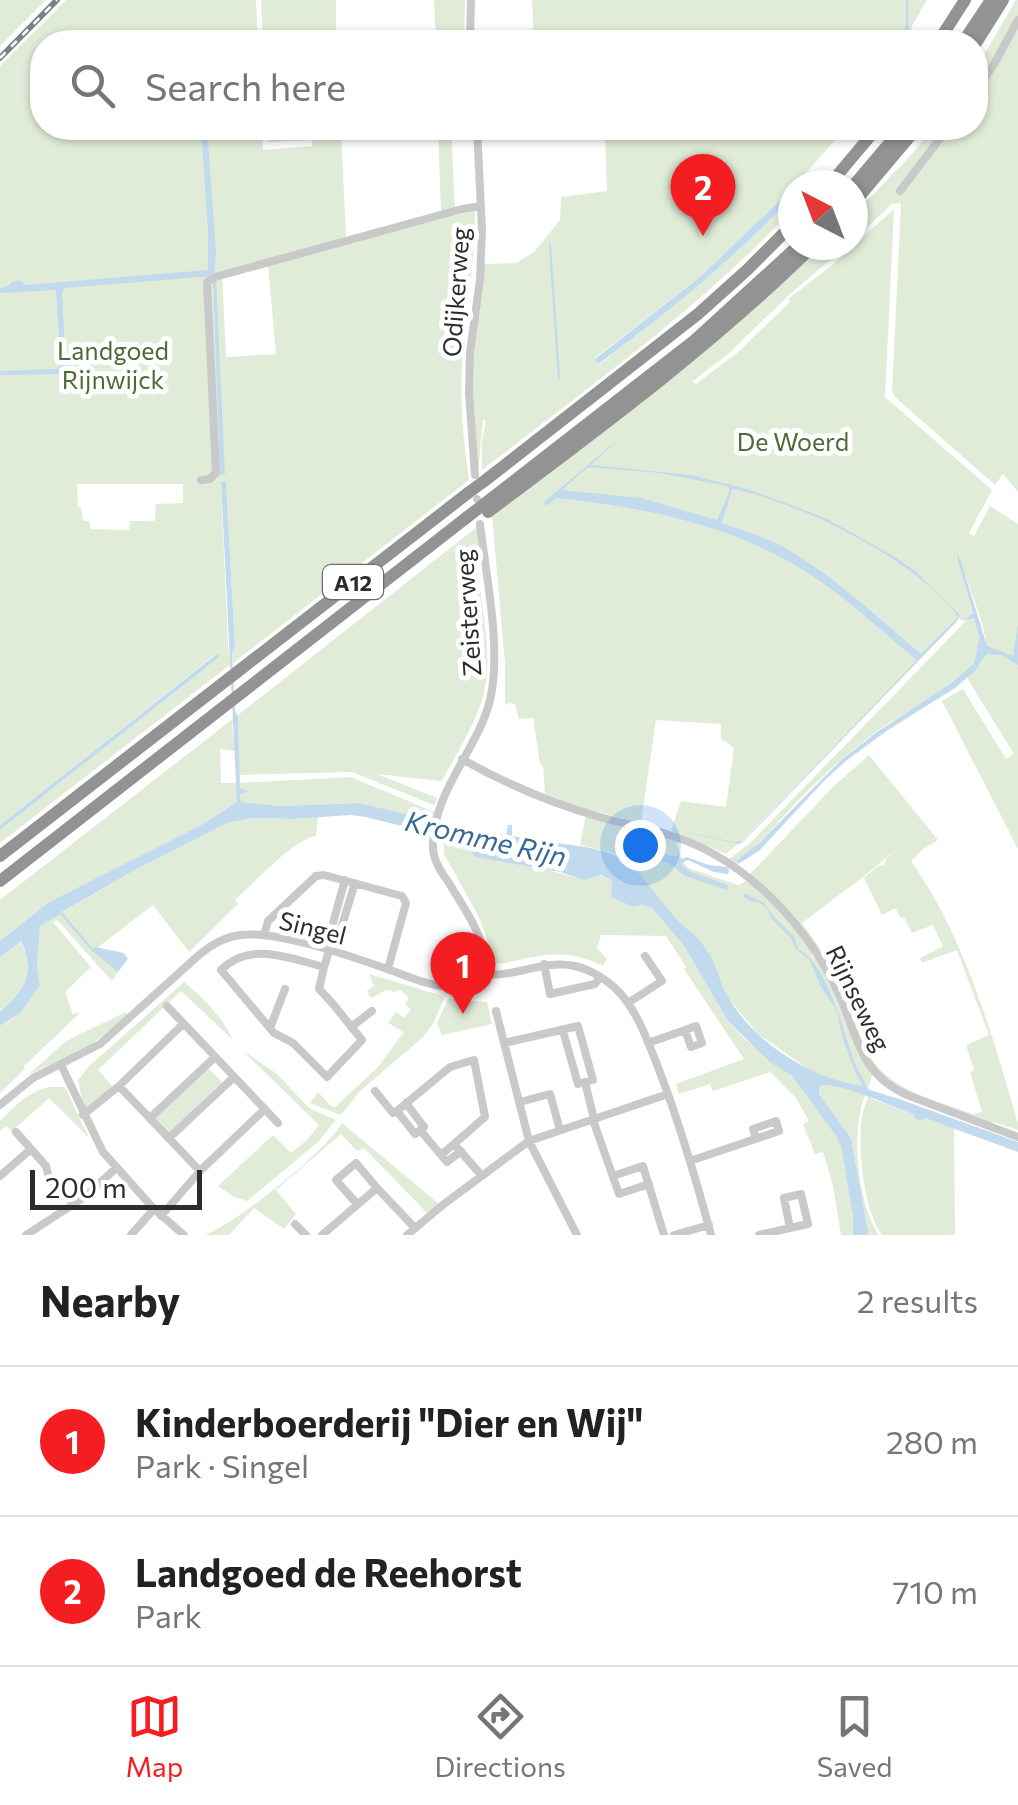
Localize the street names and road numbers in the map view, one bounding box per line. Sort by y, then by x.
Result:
street label: Odijkerweg [435,226,475,358]
street label: Zeisterweg [448,548,486,678]
road number: A12 [323,565,383,599]
street label: Singel [276,904,350,950]
street label: Rijnseweg [820,940,898,1056]

